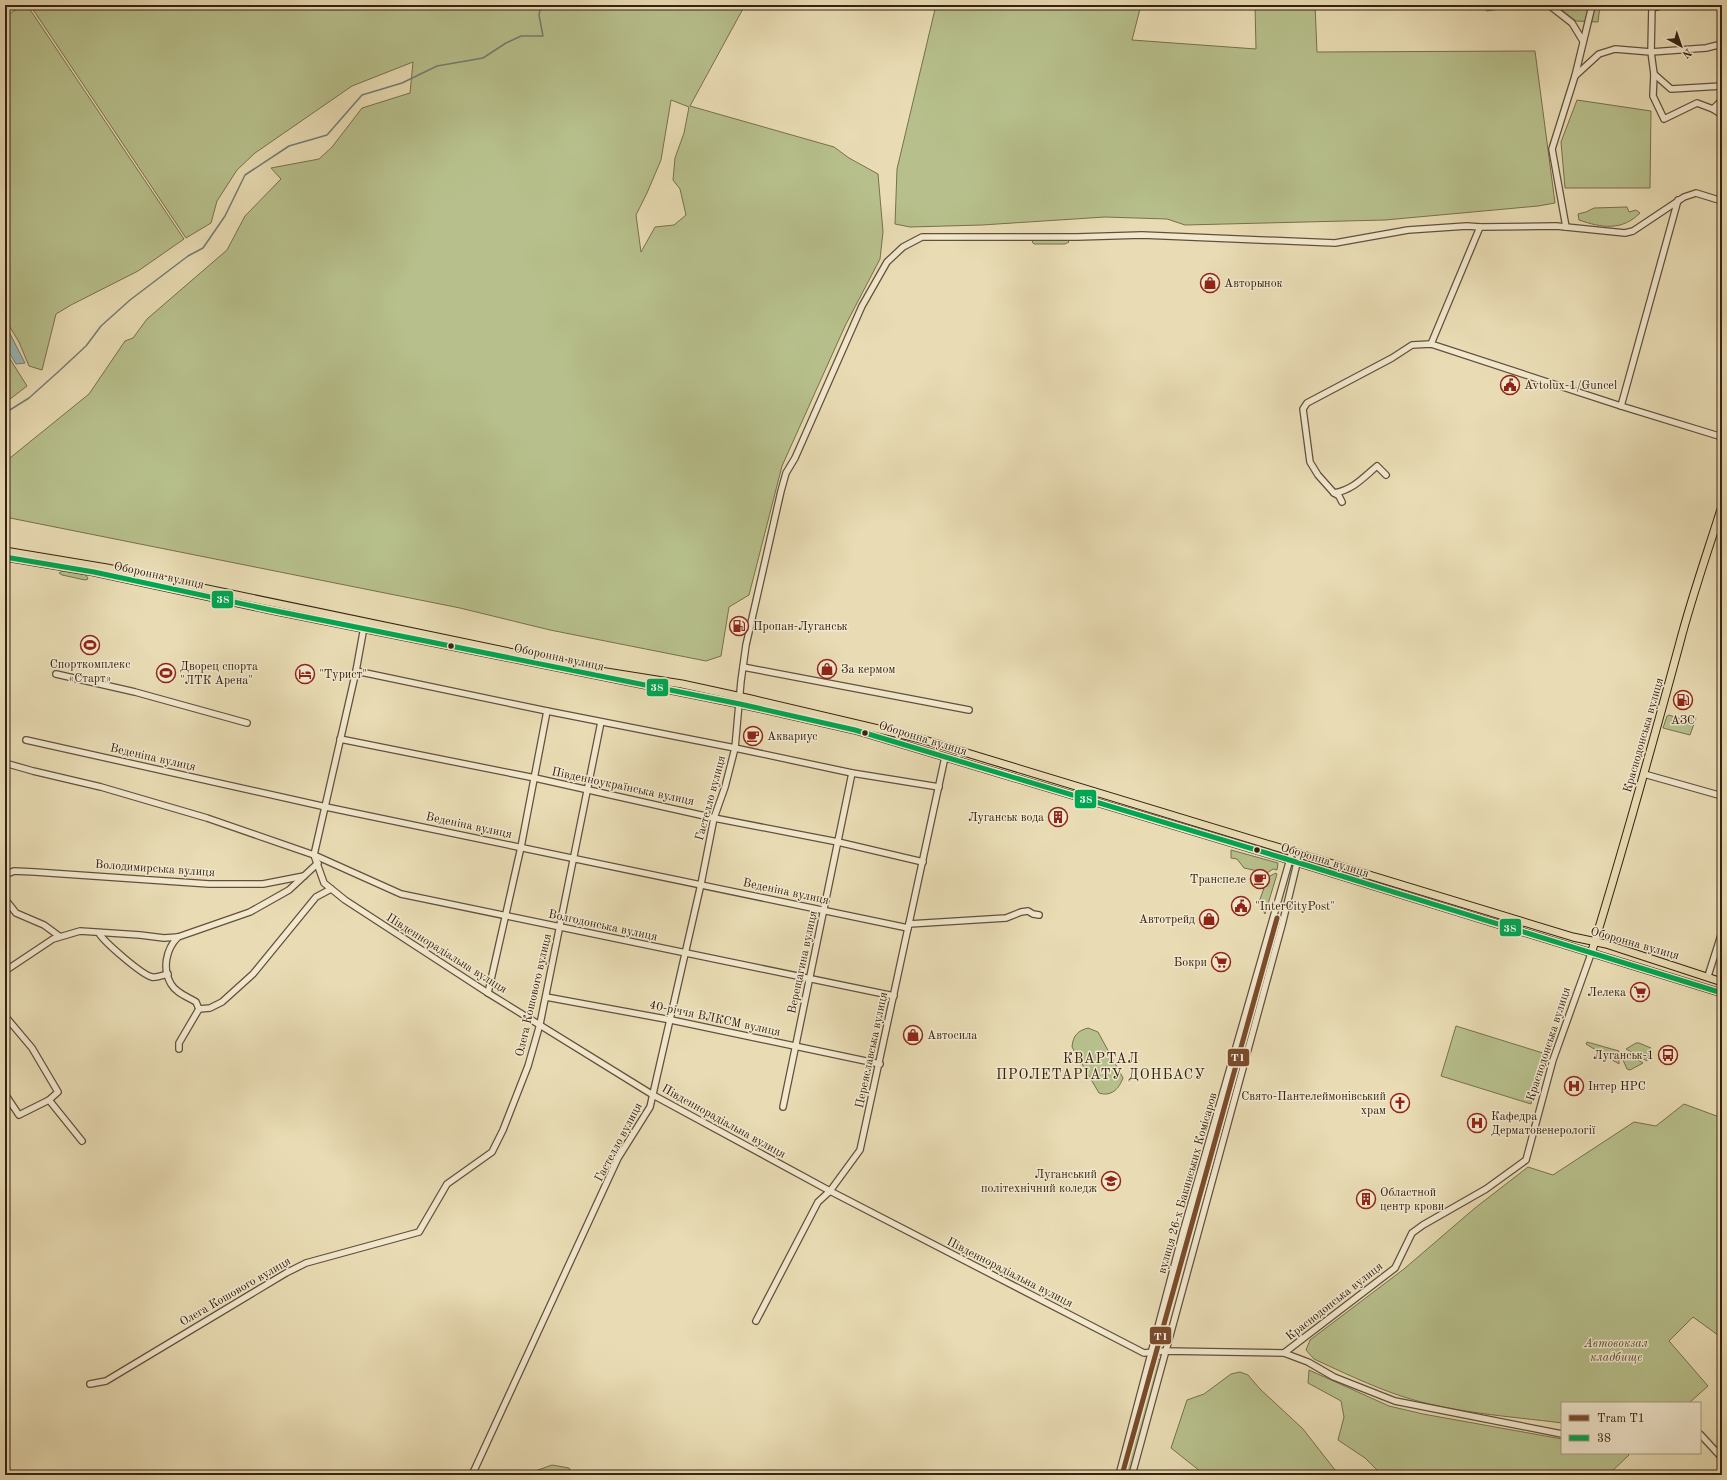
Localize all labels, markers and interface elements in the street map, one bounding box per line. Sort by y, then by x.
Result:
north arrow [1661,26,1701,66]
text: N [1679,46,1693,60]
shop icon: Авторынок [1199,272,1221,294]
place label: Авторынок [1224,278,1283,290]
public building icon: Avtolux-1/Guncel [1499,374,1521,396]
place label: Avtolux-1/Guncel [1524,380,1617,392]
street label: Оборонна вулиця [113,561,205,591]
line badge: 38 [211,590,234,609]
text: 38 [217,595,229,606]
fuel station icon: Пропан-Луганськ [728,615,750,637]
place label: Пропан-Луганськ [753,621,847,633]
sports icon: Спорткомплекс «Старт» [79,634,101,656]
unlabelled marker [446,641,456,651]
street label: Оборонна вулиця [513,643,605,673]
shop icon: За кермом [816,658,838,680]
place label: Спорткомплекс «Старт» [50,659,130,685]
place label: Дворец спорта "ЛТК Арена" [180,661,258,687]
sports icon: Дворец спорта "ЛТК Арена" [155,662,177,684]
hotel icon: "Турист" [294,663,316,685]
place label: За кермом [841,664,895,676]
place label: "Турист" [319,669,367,681]
street label: Краснодонська вулиця [1622,676,1666,794]
line badge: 38 [646,678,669,697]
text: 38 [651,683,663,694]
fuel station icon: АЗС [1672,689,1694,711]
place label: АЗС [1671,715,1695,727]
street label: Оборонна вулиця [877,720,968,758]
cafe icon: Аквариус [742,725,764,747]
unlabelled marker [860,728,870,738]
place label: Аквариус [767,731,818,743]
street label: Веденіна вулиця [109,741,197,774]
street label: Гастелло вулиця [694,754,728,842]
street label: Південноукраїнська вулиця [550,765,695,808]
line badge: 38 [1074,789,1097,809]
text: 38 [1080,795,1092,806]
building icon: Луганськ вода [1047,806,1069,828]
street label: Веденіна вулиця [425,810,513,841]
place label: Луганськ вода [968,812,1044,824]
street label: Оборонна вулиця [1279,842,1370,880]
unlabelled marker [1252,845,1262,855]
street label: Володимирська вулиця [95,859,215,879]
cafe icon: Транспеле [1249,868,1271,890]
place label: Транспеле [1190,874,1246,886]
street label: Веденіна вулиця [742,876,830,907]
public building icon: "InterCityPost" [1230,895,1252,917]
place label: "InterCityPost" [1255,901,1335,913]
shop icon: Автотрейд [1198,908,1220,930]
street label: Волгодонська вулиця [547,909,658,943]
street label: Верещагина вулиця [786,910,820,1015]
street label: Південнорадіальна вулиця [384,911,509,996]
place label: Автотрейд [1139,914,1195,926]
line badge: 38 [1499,918,1522,937]
text: 38 [1504,924,1516,935]
street label: Оборонна вулиця [1589,926,1680,962]
street label: Олега Кошового вулиця [514,933,554,1058]
supermarket icon: Бокри [1210,951,1232,973]
place label: Бокри [1174,957,1207,969]
supermarket icon: Лелека [1629,981,1651,1003]
street label: Краснодонська вулиця [1525,986,1573,1103]
place label: Лелека [1588,987,1626,999]
street label: Переяславська вулиця [854,991,890,1109]
street label: 40-річчя ВЛКСМ вулиця [648,998,782,1039]
shop icon: Автосила [902,1024,924,1046]
place label: Автосила [927,1030,977,1042]
bus stop icon: Луганськ-1 [1657,1044,1679,1066]
line badge: T1 [1227,1048,1250,1067]
place label: Луганськ-1 [1593,1050,1654,1062]
district label: КВАРТАЛ ПРОЛЕТАРІАТУ ДОНБАСУ [996,1052,1206,1082]
text: T1 [1231,1053,1245,1064]
hospital icon: Інтер НРС [1563,1075,1585,1097]
place label: Інтер НРС [1588,1081,1646,1093]
street label: Південнорадіальна вулиця [659,1082,788,1161]
place label: Свято-Пантелеймонівський храм [1241,1090,1386,1117]
street label: вулиця 26-х Бакинських Комісаров [1155,1091,1220,1275]
church icon: Свято-Пантелеймонівський храм [1389,1092,1411,1114]
street label: Гастелло вулиця [593,1101,645,1184]
place label: Кафедра Дерматовенерології [1491,1111,1596,1137]
hospital icon: Кафедра Дерматовенерології [1466,1112,1488,1134]
place label: Луганський політехнічний коледж [981,1169,1097,1195]
school or university icon: Луганський політехнічний коледж [1100,1170,1122,1192]
place label: Областной центр крови [1380,1187,1444,1213]
building icon: Областной центр крови [1355,1188,1377,1210]
street label: Південнорадіальна вулиця [945,1235,1075,1310]
street label: Олега Кошового вулиця [178,1255,293,1329]
street label: Краснодонська вулиця [1284,1260,1385,1343]
line badge: T1 [1149,1326,1172,1345]
text: T1 [1154,1332,1168,1343]
park label: Автовокзал кладбище [1583,1338,1648,1364]
legend [1561,1402,1701,1454]
text: Tram T1 [1597,1413,1645,1425]
text: 38 [1597,1433,1611,1445]

